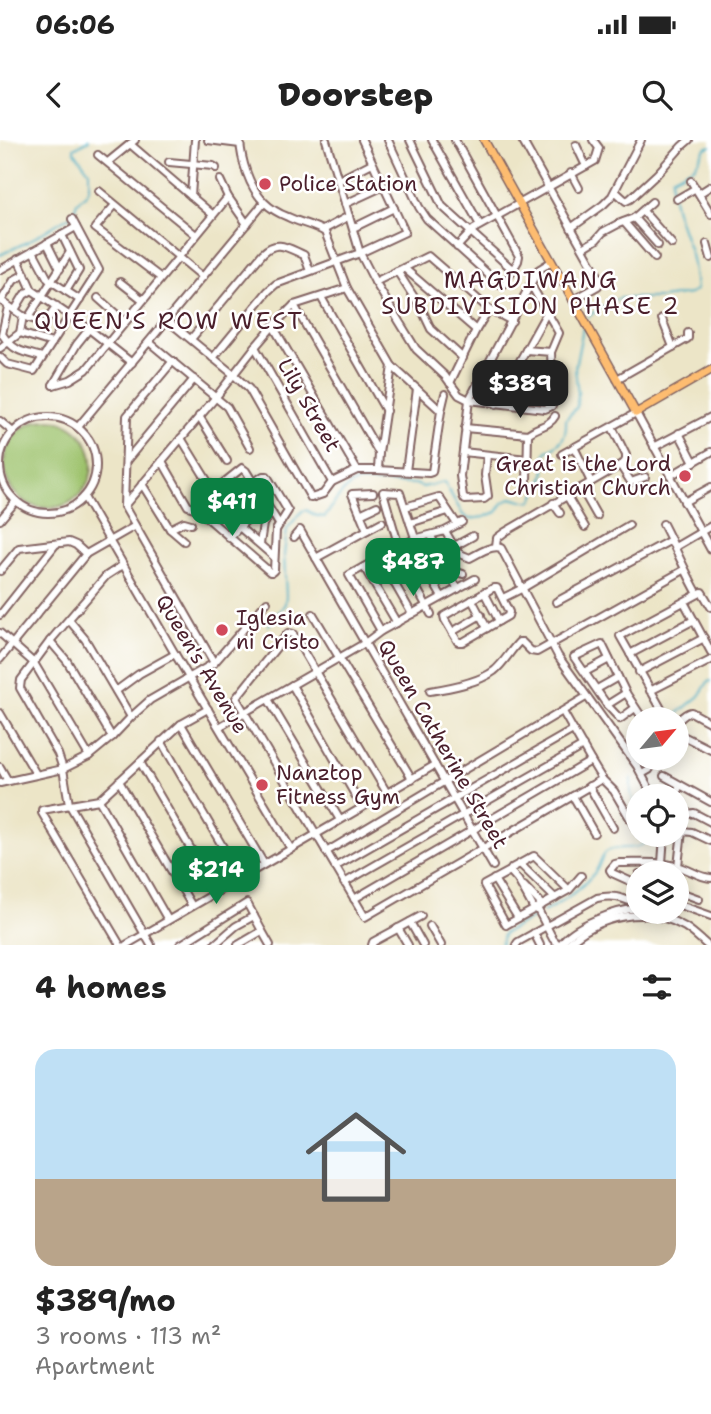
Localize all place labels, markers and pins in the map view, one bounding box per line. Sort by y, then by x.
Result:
place label: Police Station [279,170,417,198]
marker: Police Station [257,176,273,192]
pin: $389 [479,360,561,420]
place label: Great is the Lord Christian Church [496,450,671,502]
marker: Great is the Lord Christian Church [677,468,693,484]
pin: $411 [191,478,273,538]
pin: $487 [372,538,454,598]
place label: Iglesia ni Cristo [236,604,320,656]
marker: Iglesia ni Cristo [214,622,230,638]
place label: Nanztop Fitness Gym [276,759,400,811]
marker: Nanztop Fitness Gym [254,777,270,793]
pin: $214 [175,846,257,906]

